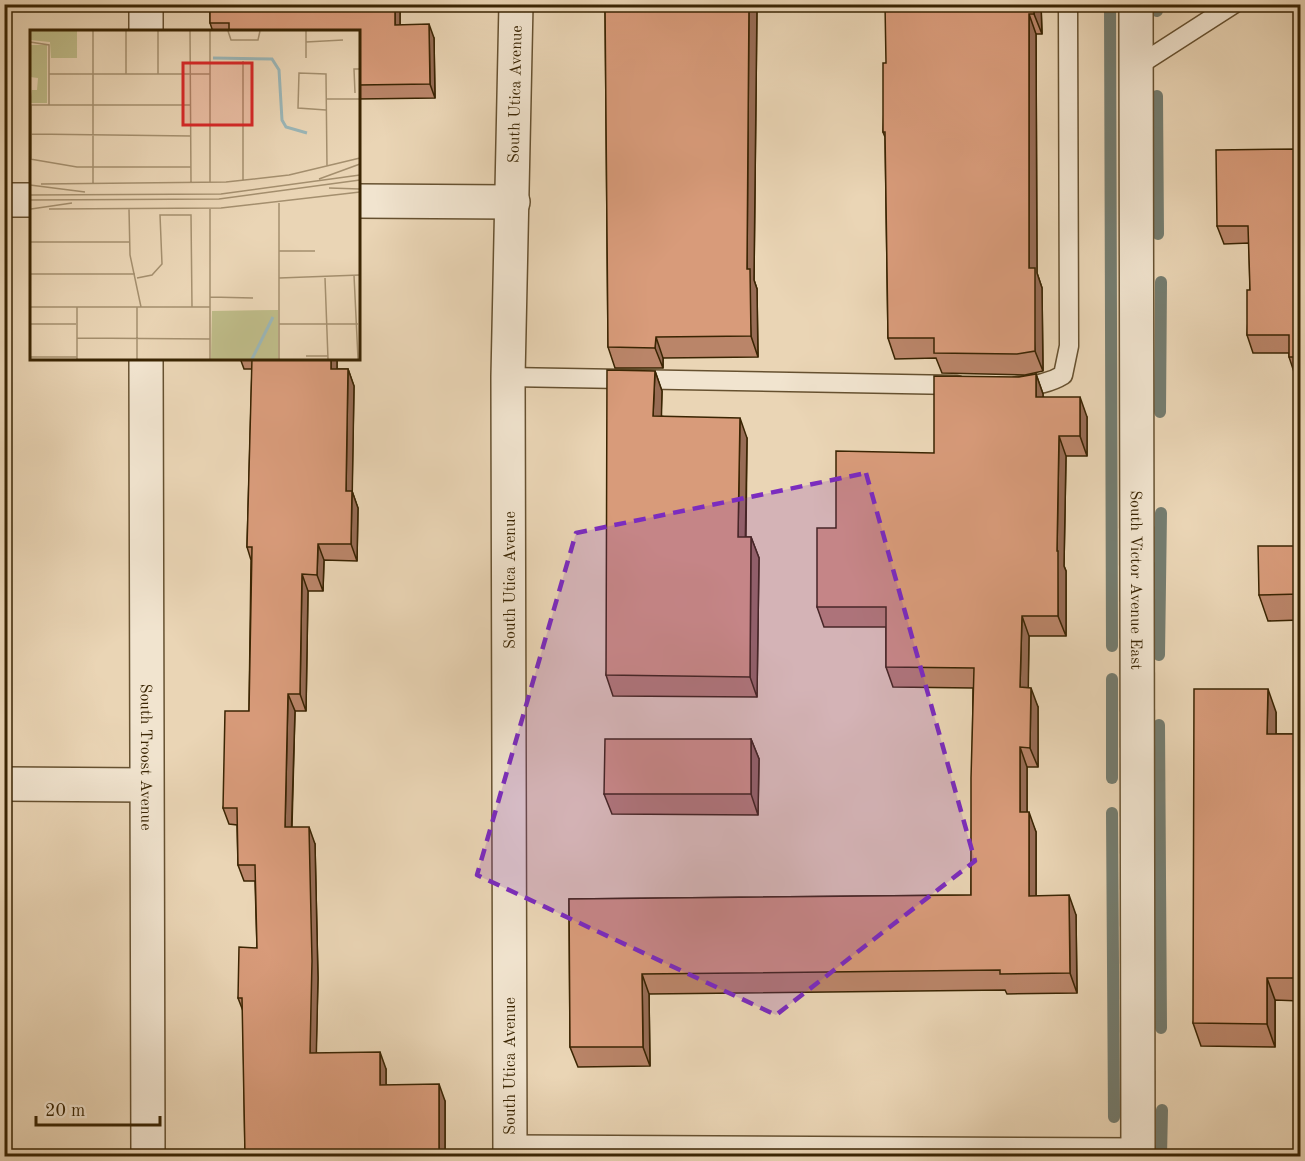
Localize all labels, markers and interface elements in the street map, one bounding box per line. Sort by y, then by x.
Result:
street label: South Utica Avenue [507,25,526,163]
inset map [30,30,360,360]
street label: South Victor Avenue East [1127,490,1143,670]
street label: South Utica Avenue [503,511,519,649]
street label: South Troost Avenue [137,683,153,831]
street label: South Utica Avenue [503,997,519,1135]
scale bar [36,1089,160,1127]
text: 20 m [45,1102,85,1120]

